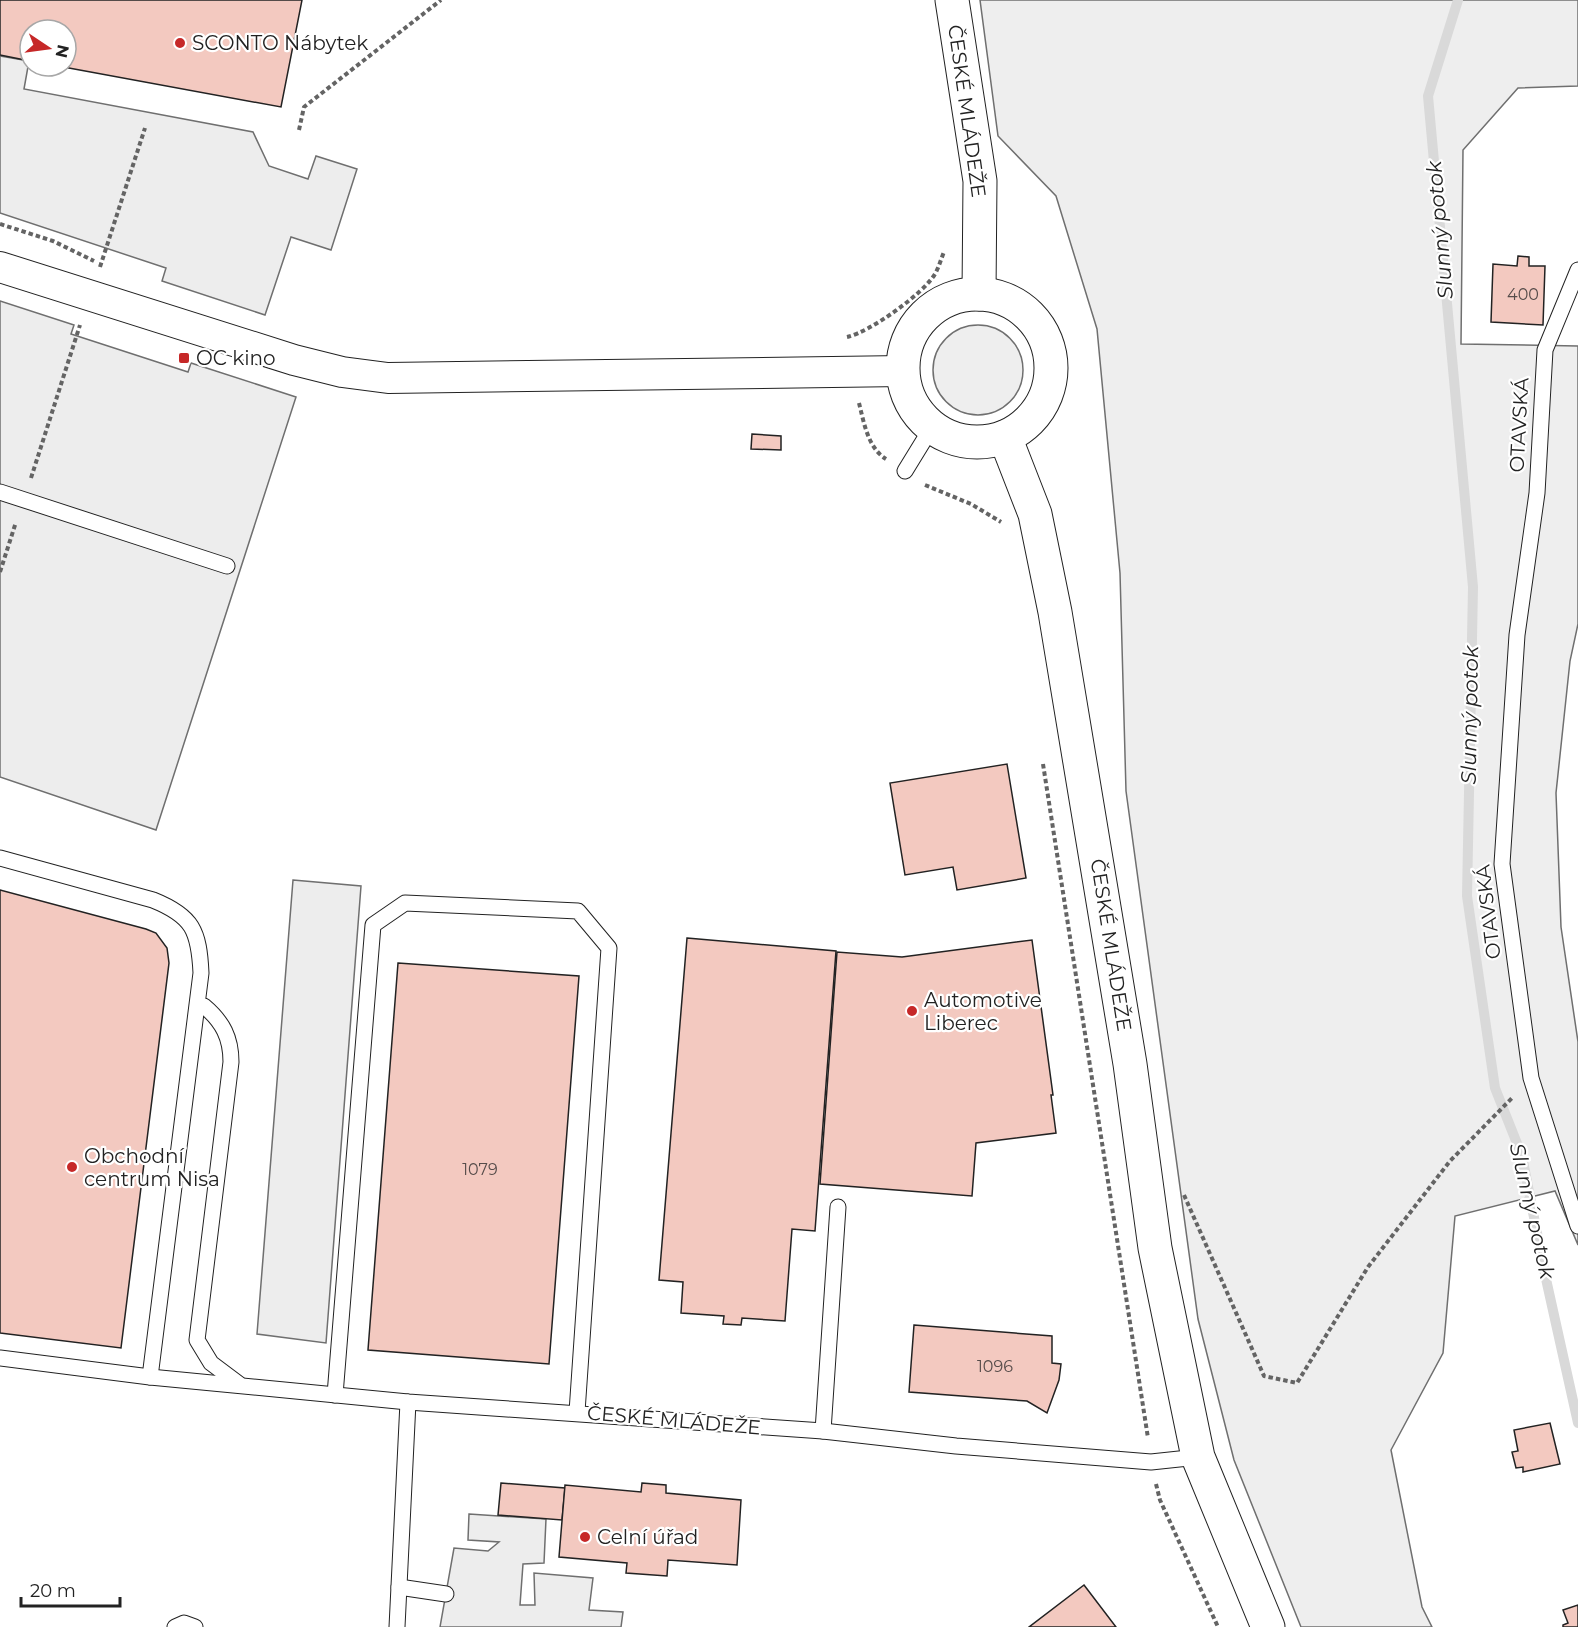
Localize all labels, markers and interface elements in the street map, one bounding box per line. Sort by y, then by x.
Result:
north arrow [18,18,78,78]
street label: ČESKÉ MLÁDEŽE [943,23,991,199]
place label: SCONTO Nábytek [192,31,368,55]
marker: SCONTO Nábytek [173,36,187,50]
text: N [51,43,73,60]
water label: Slunný potok [1421,158,1458,300]
house number: 400 [1507,285,1539,304]
place label: OC kino [196,346,276,370]
marker: OC kino [177,351,191,365]
street label: OTAVSKÁ [1505,376,1534,473]
water label: Slunný potok [1456,644,1483,785]
street label: ČESKÉ MLÁDEŽE [1086,857,1136,1033]
street label: OTAVSKÁ [1470,863,1506,961]
place label: Automotive Liberec [924,988,1042,1035]
marker: Automotive Liberec [905,1004,919,1018]
water label: Slunný potok [1505,1140,1561,1283]
place label: Obchodní centrum Nisa [84,1144,220,1191]
marker: Obchodní centrum Nisa [65,1160,79,1174]
house number: 1079 [462,1160,498,1179]
house number: 1096 [977,1357,1013,1376]
street label: ČESKÉ MLÁDEŽE [586,1400,762,1440]
place label: Celní úřad [597,1525,698,1549]
marker: Celní úřad [578,1530,592,1544]
scale bar [21,1570,120,1608]
text: 20 m [30,1580,76,1602]

